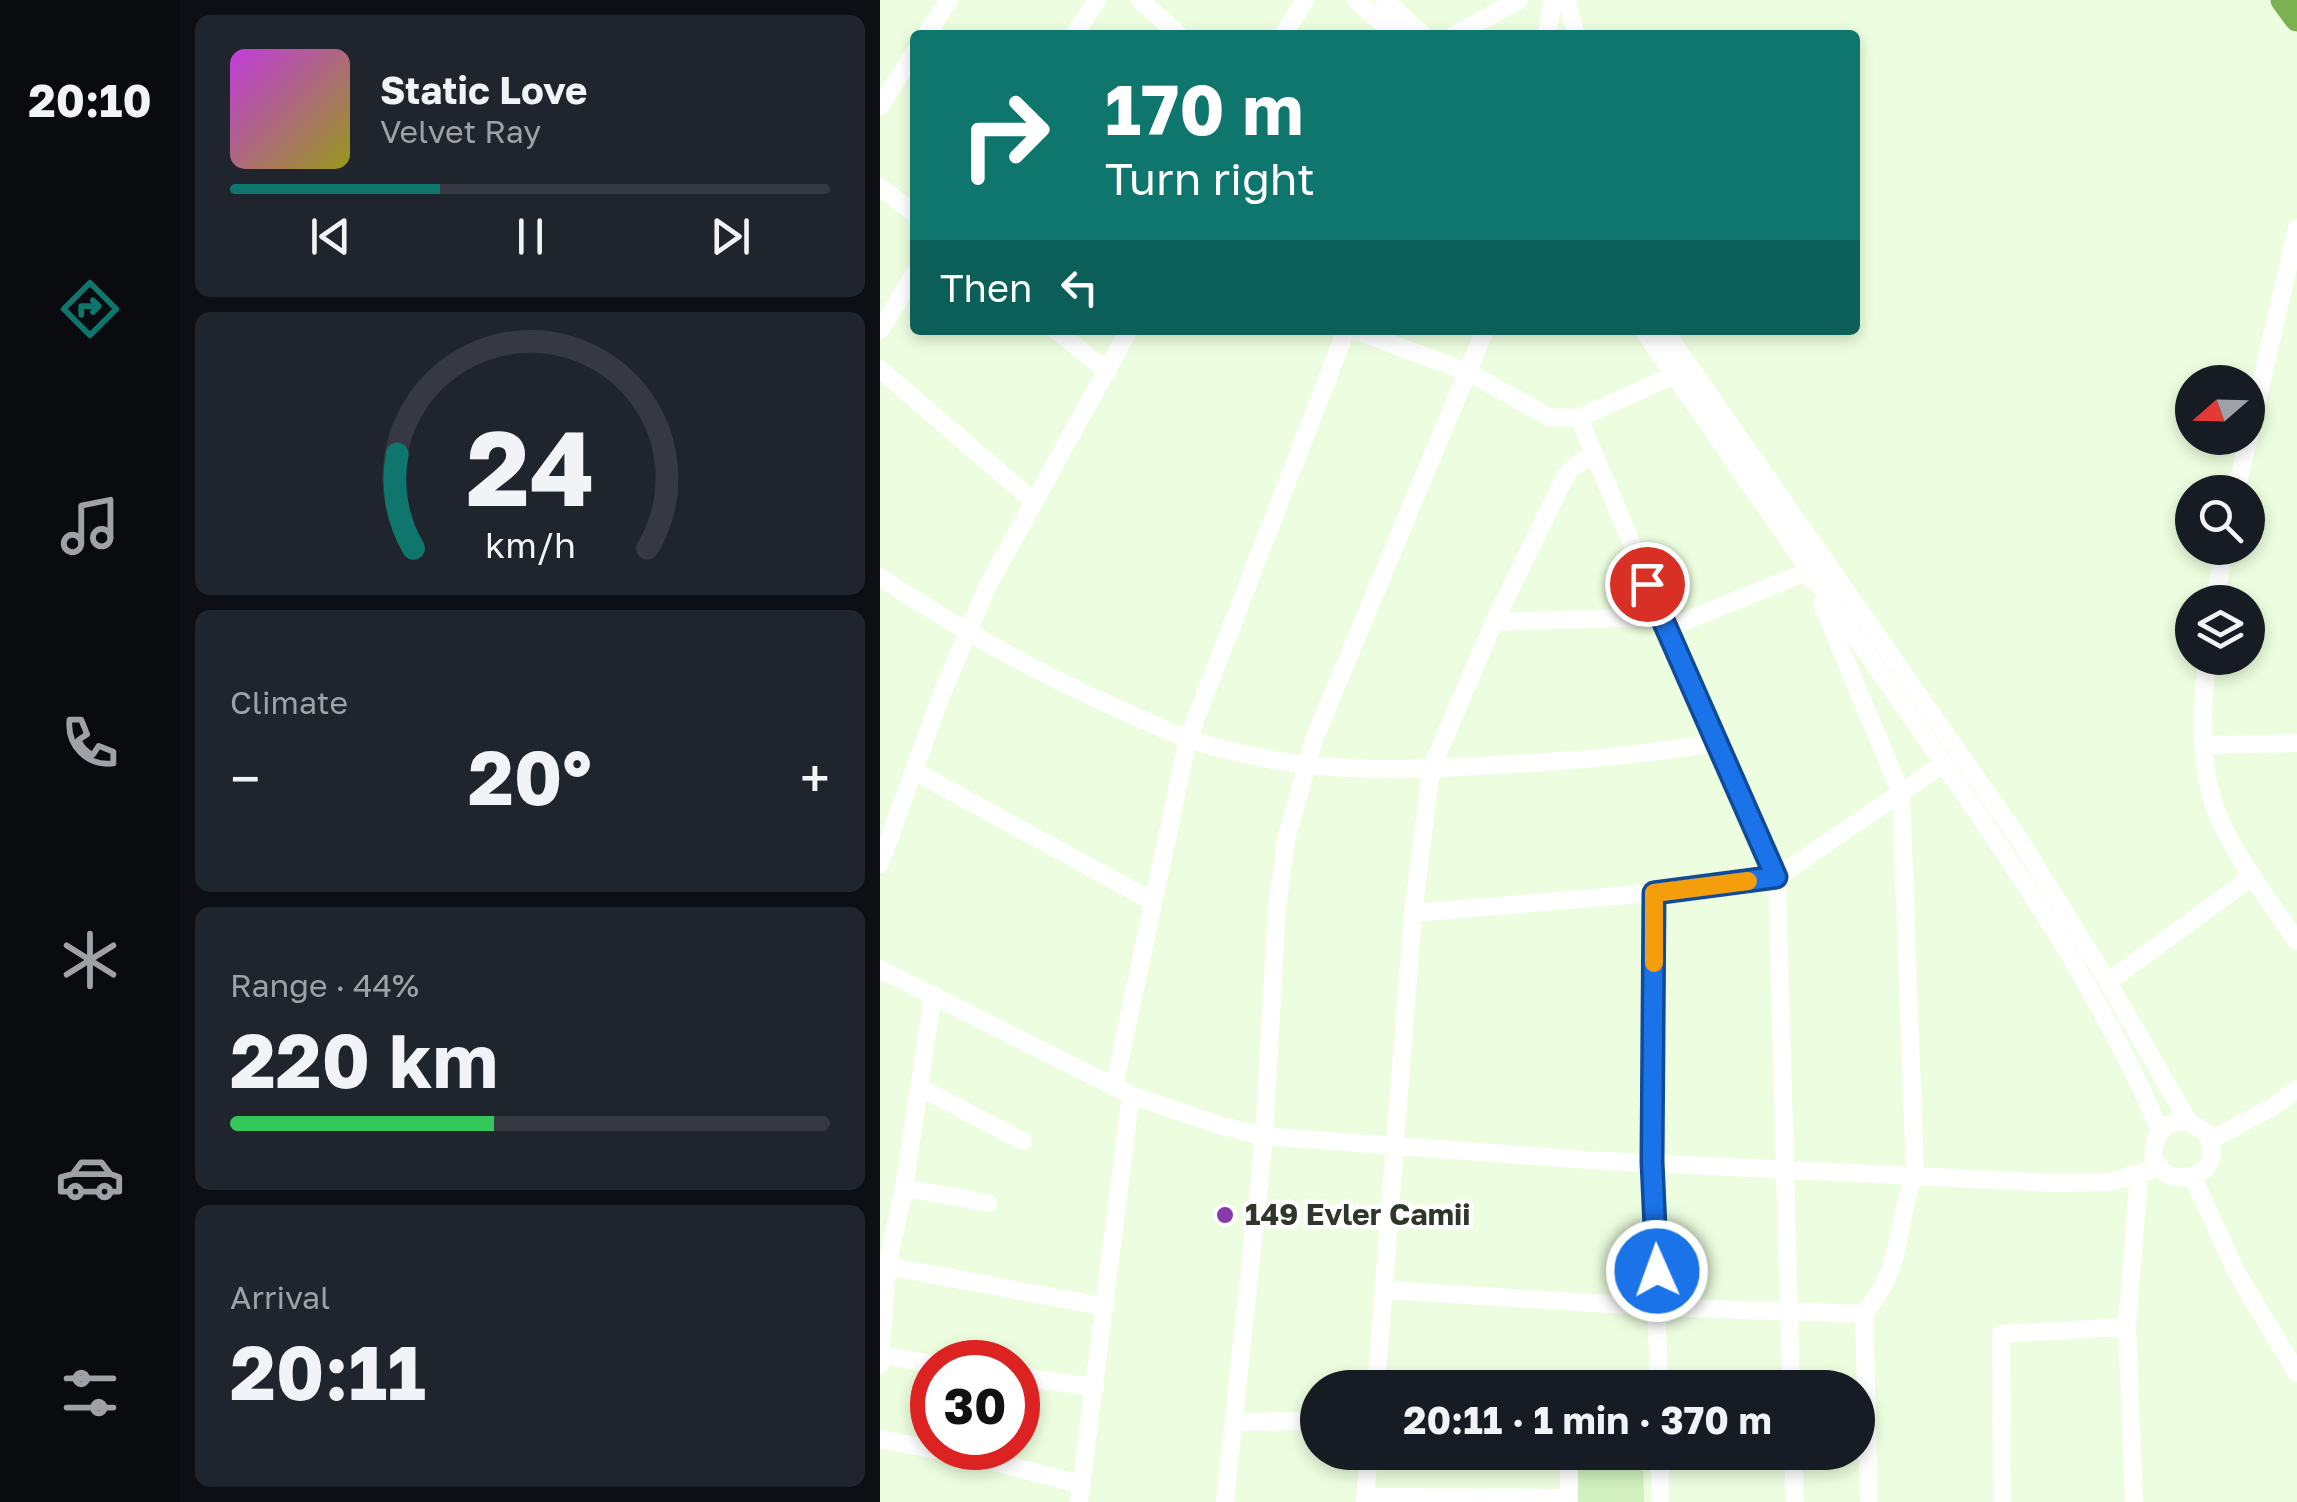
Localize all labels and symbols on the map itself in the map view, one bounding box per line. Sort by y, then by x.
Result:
north arrow [2175,365,2265,455]
pin [1605,542,1690,627]
place label: 149 Evler Camii [1245,1196,1470,1232]
marker: 149 Evler Camii [1214,1204,1236,1226]
position arrow [1605,1219,1709,1323]
speed limit sign: 30 [910,1340,1040,1470]

